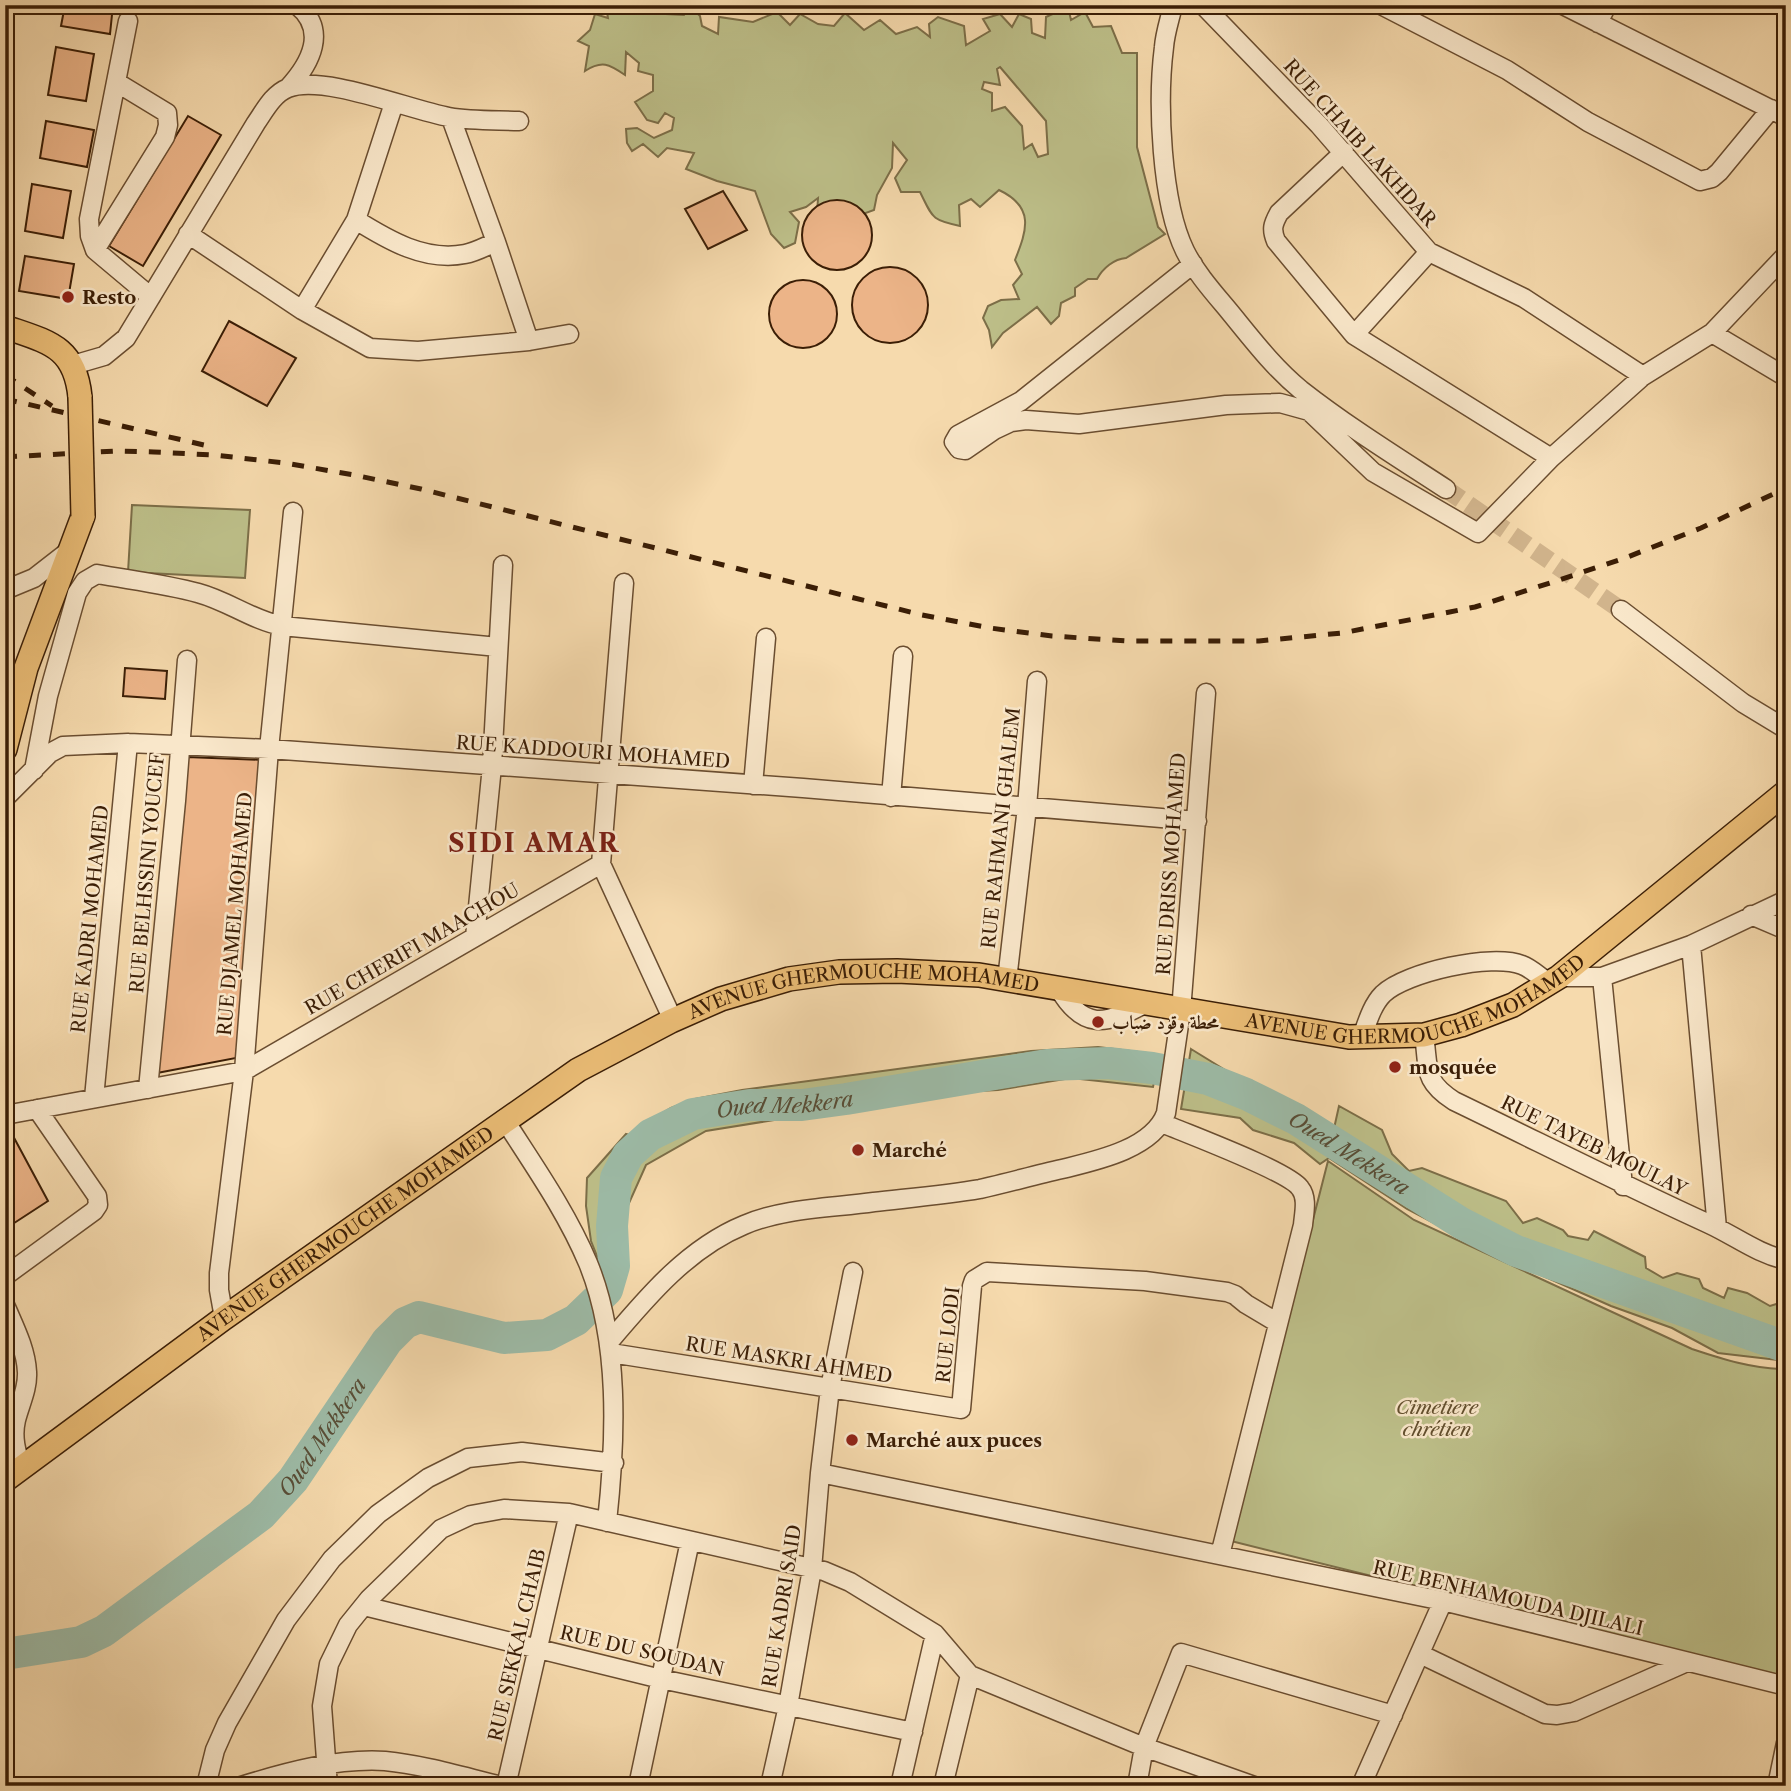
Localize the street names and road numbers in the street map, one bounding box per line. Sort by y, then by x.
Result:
street label: RUE CHAIB LAKHDAR [1279,55,1442,232]
street label: RUE RAHMANI GHALEM [977,706,1025,950]
street label: RUE KADDOURI MOHAMED [455,731,731,773]
street label: RUE BELHSSINI YOUCEF [125,752,169,994]
street label: RUE DRISS MOHAMED [1152,752,1190,976]
street label: RUE DJAMEL MOHAMED [213,791,257,1037]
street label: RUE KADRI MOHAMED [67,804,113,1034]
street label: RUE CHERIFI MAACHOU [301,878,524,1020]
street label: AVENUE GHERMOUCHE MOHAMED [1243,949,1589,1049]
street label: AVENUE GHERMOUCHE MOHAMED [683,959,1041,1024]
street label: RUE TAYEB MOULAY [1497,1091,1691,1201]
street label: AVENUE GHERMOUCHE MOHAMED [191,1121,498,1346]
street label: RUE LODI [931,1286,965,1384]
street label: RUE MASKRI AHMED [684,1332,894,1388]
street label: RUE KADRI SAID [758,1523,806,1689]
street label: RUE SEKKAL CHAIB [484,1546,550,1744]
street label: RUE BENHAMOUDA DJILALI [1371,1556,1645,1640]
street label: RUE DU SOUDAN [558,1621,726,1681]

